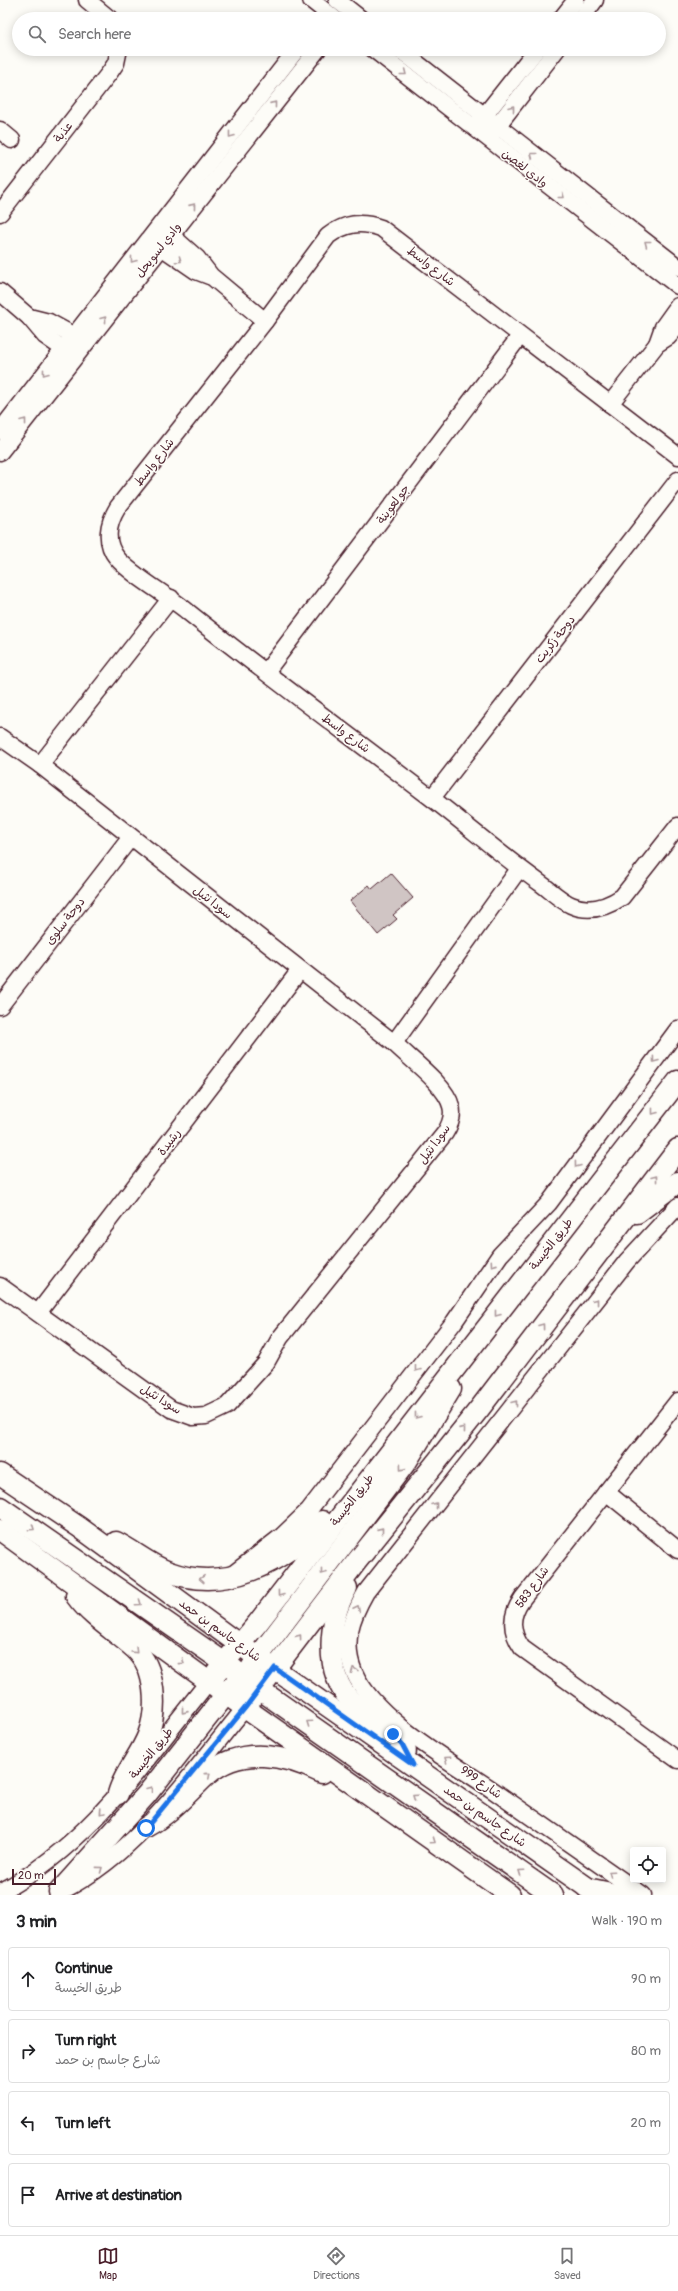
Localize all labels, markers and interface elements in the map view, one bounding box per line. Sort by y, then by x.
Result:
search box [12,12,666,56]
icon: search [26,23,48,45]
text: Search here [58,25,131,44]
one-way arrow [400,68,407,75]
one-way arrow [270,101,277,108]
one-way arrow [507,105,514,112]
street label: عذبة [51,119,76,146]
one-way arrow [228,131,235,138]
street label: وادي لغصن [498,146,551,192]
one-way arrow [531,152,538,159]
one-way arrow [557,191,564,198]
one-way arrow [189,203,196,210]
street label: وادي لسويحل [132,220,185,281]
one-way arrow [645,241,652,248]
street label: شارع واسط [403,243,458,290]
one-way arrow [131,255,138,262]
one-way arrow [175,255,182,262]
one-way arrow [99,316,106,323]
one-way arrow [42,369,49,376]
one-way arrow [19,419,26,426]
street label: شارع واسط [131,435,178,490]
street label: جو لعوينة [374,481,413,527]
street label: دوحة زكريت [532,613,579,666]
street label: شارع واسط [318,710,373,757]
street label: سودا نثيل [190,882,235,922]
street label: دوحة سلوى [42,895,89,948]
one-way arrow [653,1056,660,1063]
one-way arrow [652,1107,659,1114]
street label: سودا نثيل [415,1121,454,1167]
street label: رشيدة [154,1126,184,1159]
one-way arrow [575,1160,582,1167]
one-way arrow [650,1176,657,1183]
street label: طريق الخيسة [526,1215,576,1273]
one-way arrow [490,1260,498,1267]
one-way arrow [591,1298,598,1305]
one-way arrow [494,1309,501,1316]
one-way arrow [537,1324,544,1331]
one-way arrow [415,1365,422,1372]
street label: سودا نثيل [137,1381,184,1418]
one-way arrow [511,1400,518,1407]
one-way arrow [415,1412,422,1419]
one-way arrow [458,1427,465,1434]
one-way arrow [399,1464,407,1471]
street label: طريق الخيسة [327,1471,377,1529]
one-way arrow [430,1502,437,1509]
one-way arrow [28,1523,35,1530]
one-way arrow [376,1528,383,1535]
street label: شارع 583 [512,1564,553,1612]
one-way arrow [321,1567,328,1574]
one-way arrow [199,1574,205,1583]
one-way arrow [278,1589,285,1596]
street label: شارع جاسم بن حمد [175,1596,264,1666]
one-way arrow [135,1598,142,1606]
one-way arrow [352,1605,360,1613]
one-way arrow [294,1634,301,1641]
one-way arrow [131,1646,138,1654]
one-way arrow [178,1657,185,1664]
one-way arrow [351,1667,359,1674]
one-way arrow [182,1707,189,1714]
one-way arrow [306,1720,313,1727]
street label: طريق الخيسة [126,1725,177,1782]
route end [384,1725,402,1743]
one-way arrow [444,1756,451,1764]
street label: شارع 999 [457,1763,504,1803]
one-way arrow [203,1773,211,1780]
street label: شارع جاسم بن حمد [440,1782,529,1851]
one-way arrow [145,1787,152,1794]
one-way arrow [413,1795,420,1802]
one-way arrow [100,1807,107,1814]
route start [137,1819,155,1837]
one-way arrow [429,1836,436,1843]
map controls [630,1847,666,1883]
button: locate [630,1847,666,1883]
one-way arrow [96,1866,103,1874]
scale bar [12,1867,56,1886]
text: 20 m [18,1869,44,1882]
one-way arrow [519,1870,526,1877]
one-way arrow [608,1870,615,1878]
text: 3 min [16,1911,57,1932]
text: Walk · 190 m [591,1913,662,1929]
text: Continue [55,1959,113,1978]
icon: ahead [17,1968,39,1990]
text: 90 m [631,1971,661,1987]
text: طريق الخيسة [55,1980,122,1996]
text: Turn right [55,2031,116,2050]
icon: right [17,2040,39,2062]
text: 80 m [631,2043,661,2059]
text: شارع جاسم بن حمد [55,2052,161,2068]
icon: left [17,2112,39,2134]
text: Turn left [55,2114,111,2133]
text: 20 m [630,2115,661,2131]
icon: arrive [17,2184,39,2206]
text: Arrive at destination [55,2186,182,2205]
tab: Map [97,2245,119,2282]
tab: Directions [313,2245,360,2282]
tab: Saved [554,2245,581,2282]

